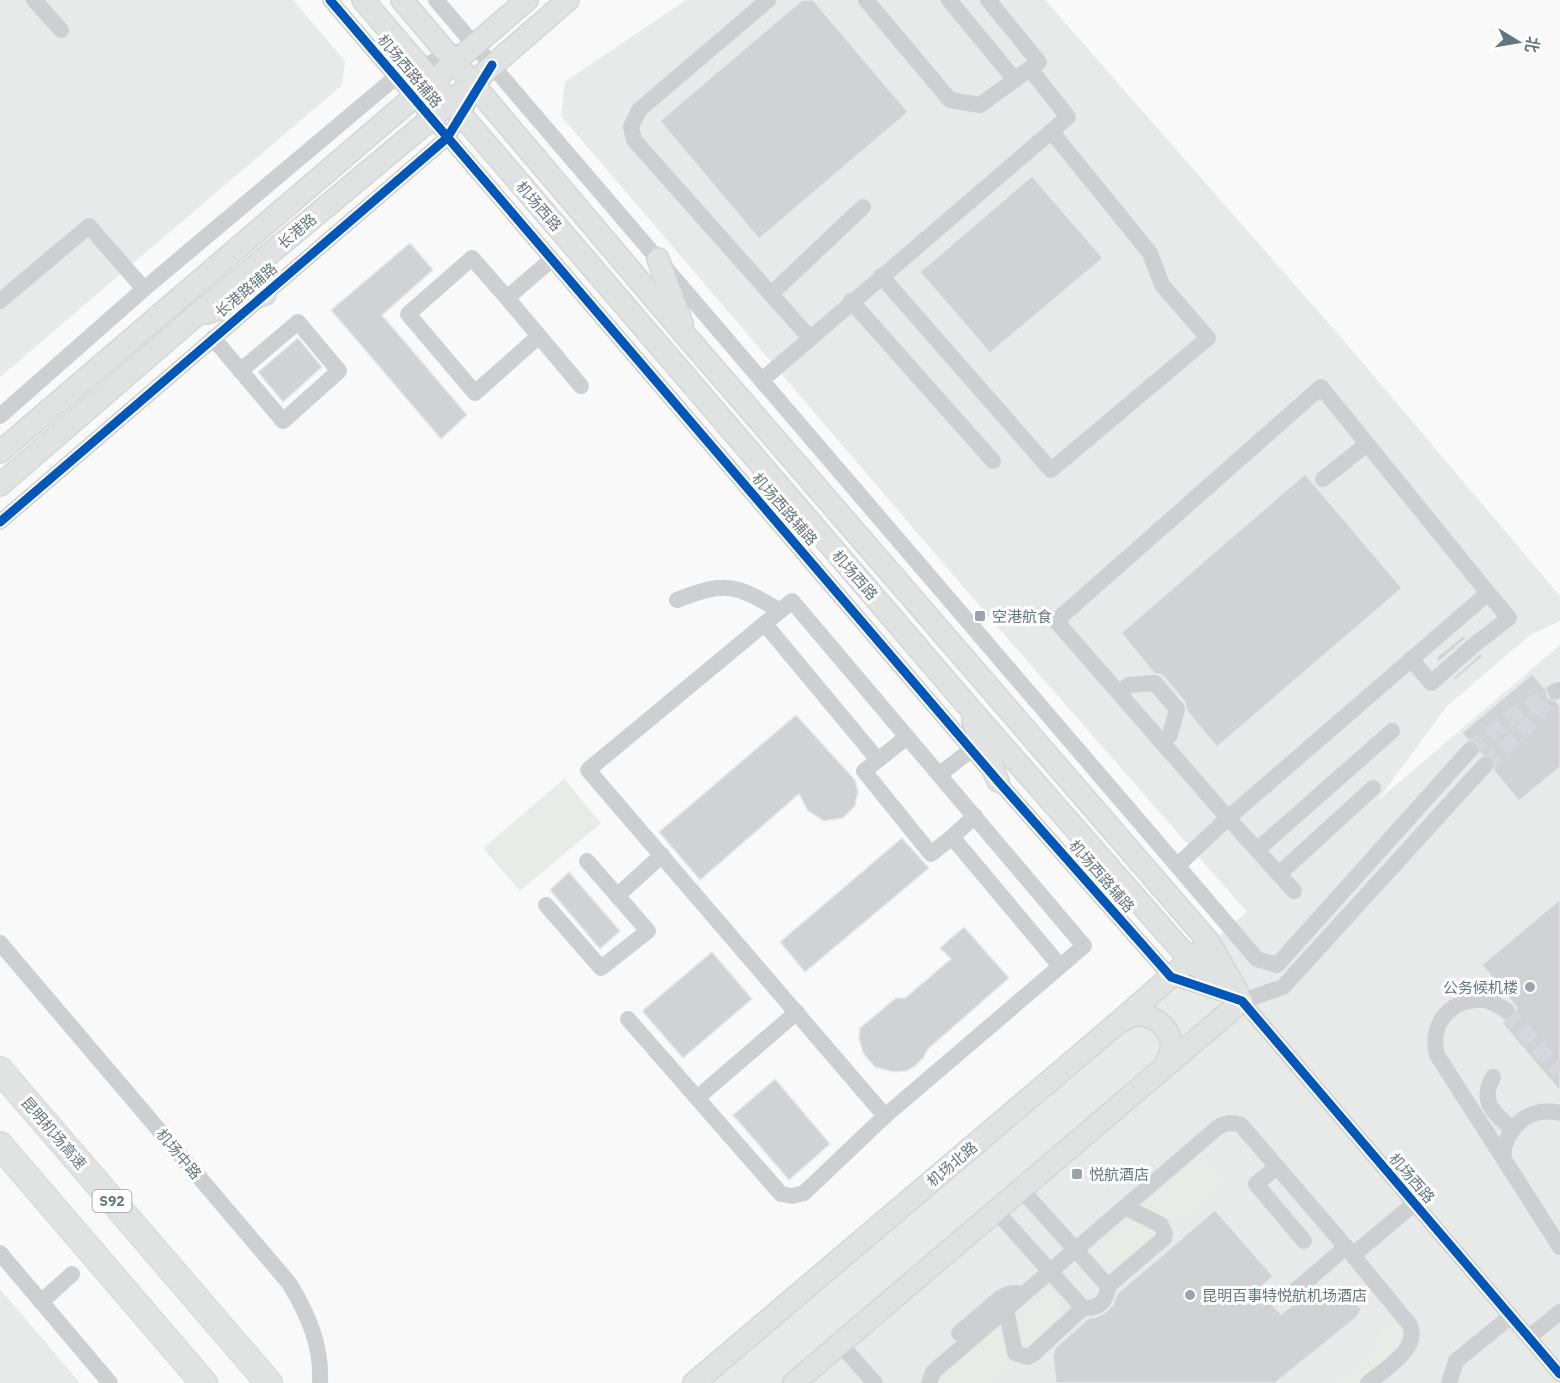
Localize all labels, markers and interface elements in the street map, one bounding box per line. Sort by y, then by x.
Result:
north arrow [1488,12,1548,72]
street label: 机场西路辅路 [374,30,446,112]
text: 北 [1521,35,1544,55]
street label: 机场西路 [512,177,566,235]
street label: 长港路 [274,209,320,253]
street label: 长港路辅路 [211,259,281,321]
street label: 机场西路辅路 [748,469,822,549]
street label: 机场西路 [828,546,882,604]
place label: 空港航食 [992,607,1052,626]
marker: 空港航食 [973,609,987,623]
street label: 机场西路辅路 [1065,836,1139,916]
place label: 公务候机楼 [1443,978,1518,997]
marker: 公务候机楼 [1523,980,1537,994]
street label: 昆明机场高速 [17,1093,91,1173]
street label: 机场中路 [152,1125,206,1183]
street label: 机场北路 [923,1137,981,1191]
street label: 机场西路 [1385,1149,1439,1207]
place label: 悦航酒店 [1089,1165,1149,1184]
marker: 悦航酒店 [1070,1167,1084,1181]
road number: S92 [92,1190,132,1212]
place label: 昆明百事特悦航机场酒店 [1202,1286,1367,1305]
marker: 昆明百事特悦航机场酒店 [1183,1288,1197,1302]

